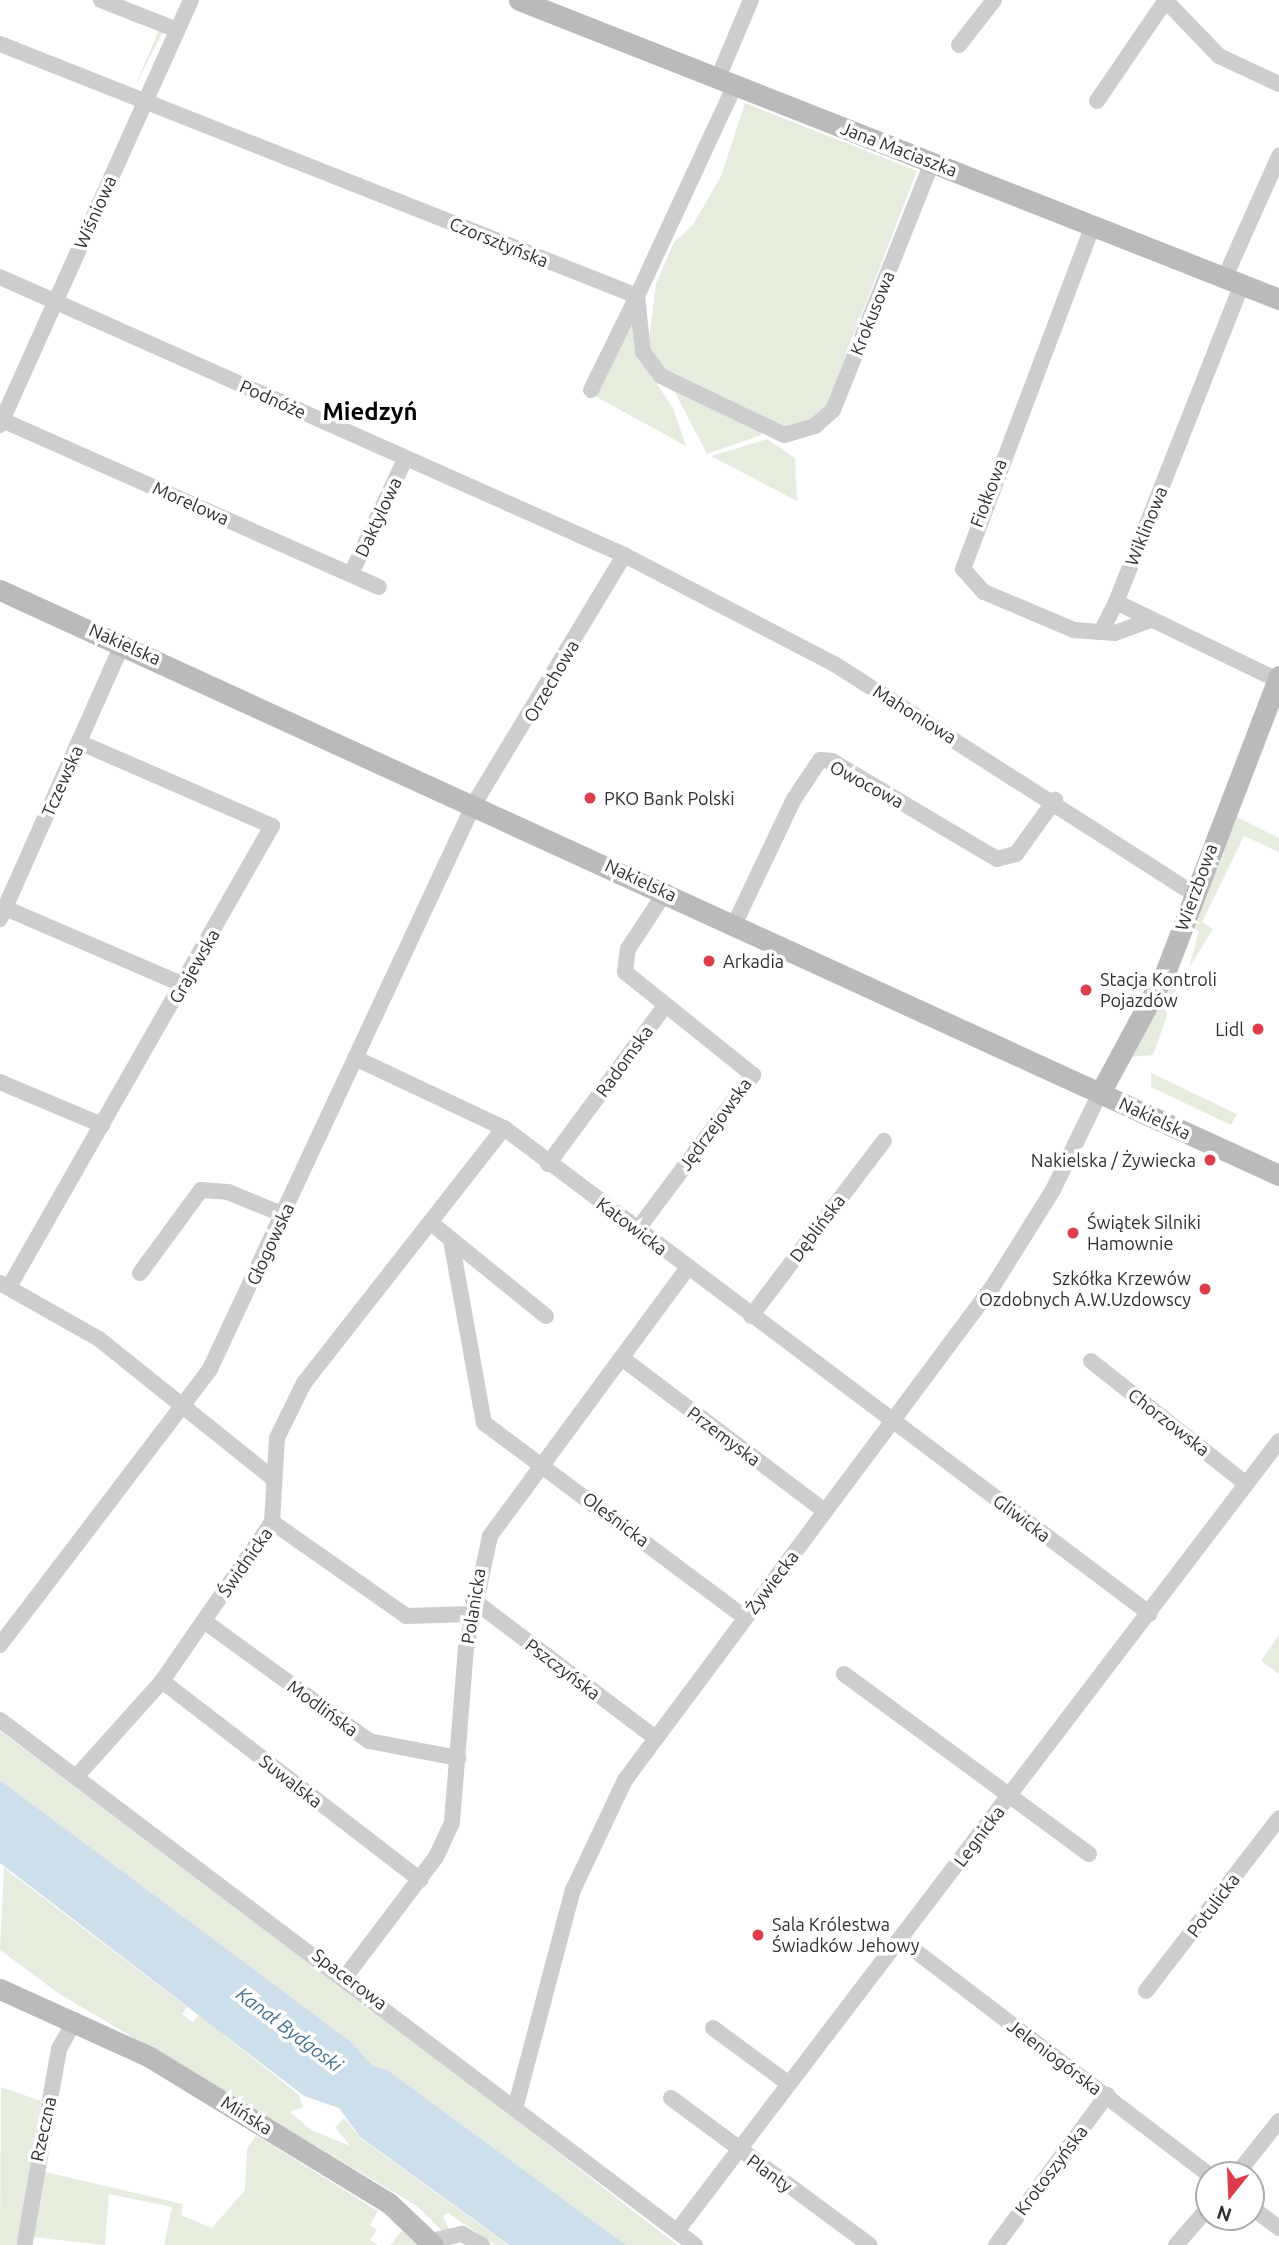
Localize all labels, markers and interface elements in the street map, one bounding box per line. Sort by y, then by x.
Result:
street label: Jana Maciaszka [838,117,960,181]
street label: Wiśniowa [69,172,121,252]
street label: Czorsztyńska [446,212,552,272]
street label: Krokusowa [845,268,899,358]
street label: Podnóże [236,375,310,423]
district label: Miedzyń [322,398,418,426]
street label: Fiołkowa [965,456,1011,530]
street label: Daktylowa [350,474,406,560]
street label: Morelowa [149,477,233,529]
street label: Wiklinowa [1120,483,1172,569]
street label: Nakielska [86,619,164,669]
street label: Orzechowa [519,636,583,726]
street label: Mahoniowa [869,680,961,748]
street label: Tczewska [37,742,87,820]
street label: Owocowa [826,756,908,812]
place label: PKO Bank Polski [604,787,735,809]
marker: PKO Bank Polski [582,790,598,806]
street label: Wierzbowa [1170,841,1222,933]
street label: Nakielska [602,854,680,906]
street label: Grajewska [164,925,224,1007]
place label: Arkadia [723,950,784,972]
marker: Arkadia [701,953,717,969]
place label: Stacja Kontroli Pojazdów [1100,969,1217,1012]
marker: Stacja Kontroli Pojazdów [1078,982,1094,998]
place label: Lidl [1215,1018,1244,1040]
street label: Radomska [591,1021,657,1101]
marker: Lidl [1250,1021,1266,1037]
street label: Jędrzejowska [674,1073,756,1175]
street label: Nakielska [1116,1092,1194,1144]
place label: Nakielska / Żywiecka [1031,1149,1196,1171]
marker: Nakielska / Żywiecka [1202,1152,1218,1168]
street label: Dęblińska [785,1190,849,1266]
street label: Katowicka [592,1192,672,1260]
street label: Głogowska [242,1199,298,1289]
place label: Świątek Silniki Hamownie [1087,1212,1201,1254]
marker: Świątek Silniki Hamownie [1065,1225,1081,1241]
place label: Szkółka Krzewów Ozdobnych A.W.Uzdowscy [979,1268,1191,1310]
marker: Szkółka Krzewów Ozdobnych A.W.Uzdowscy [1197,1281,1213,1297]
street label: Chorzowska [1124,1384,1214,1460]
street label: Przemyska [683,1401,765,1471]
street label: Oleśnicka [578,1487,654,1551]
street label: Gliwicka [989,1490,1055,1546]
street label: Świdnicka [213,1523,277,1601]
street label: Żywiecka [741,1546,803,1618]
street label: Polanicka [456,1567,490,1645]
street label: Pszczyńska [521,1634,605,1704]
street label: Modlińska [283,1675,363,1741]
street label: Suwalska [255,1750,327,1812]
street label: Legnicka [949,1801,1009,1871]
street label: Potulicka [1182,1869,1244,1941]
place label: Sala Królestwa Świadków Jehowy [772,1914,919,1956]
marker: Sala Królestwa Świadków Jehowy [750,1927,766,1943]
street label: Spacerowa [308,1944,392,2014]
water label: Kanał Bydgoski [232,1983,346,2077]
street label: Jeleniogórska [1004,2015,1106,2099]
street label: Mińska [217,2091,277,2139]
street label: Rzeczna [26,2095,60,2163]
street label: Krotoszyńska [1010,2121,1092,2219]
street label: Planty [743,2149,797,2197]
north arrow [1195,2161,1265,2231]
text: N [1214,2201,1234,2227]

